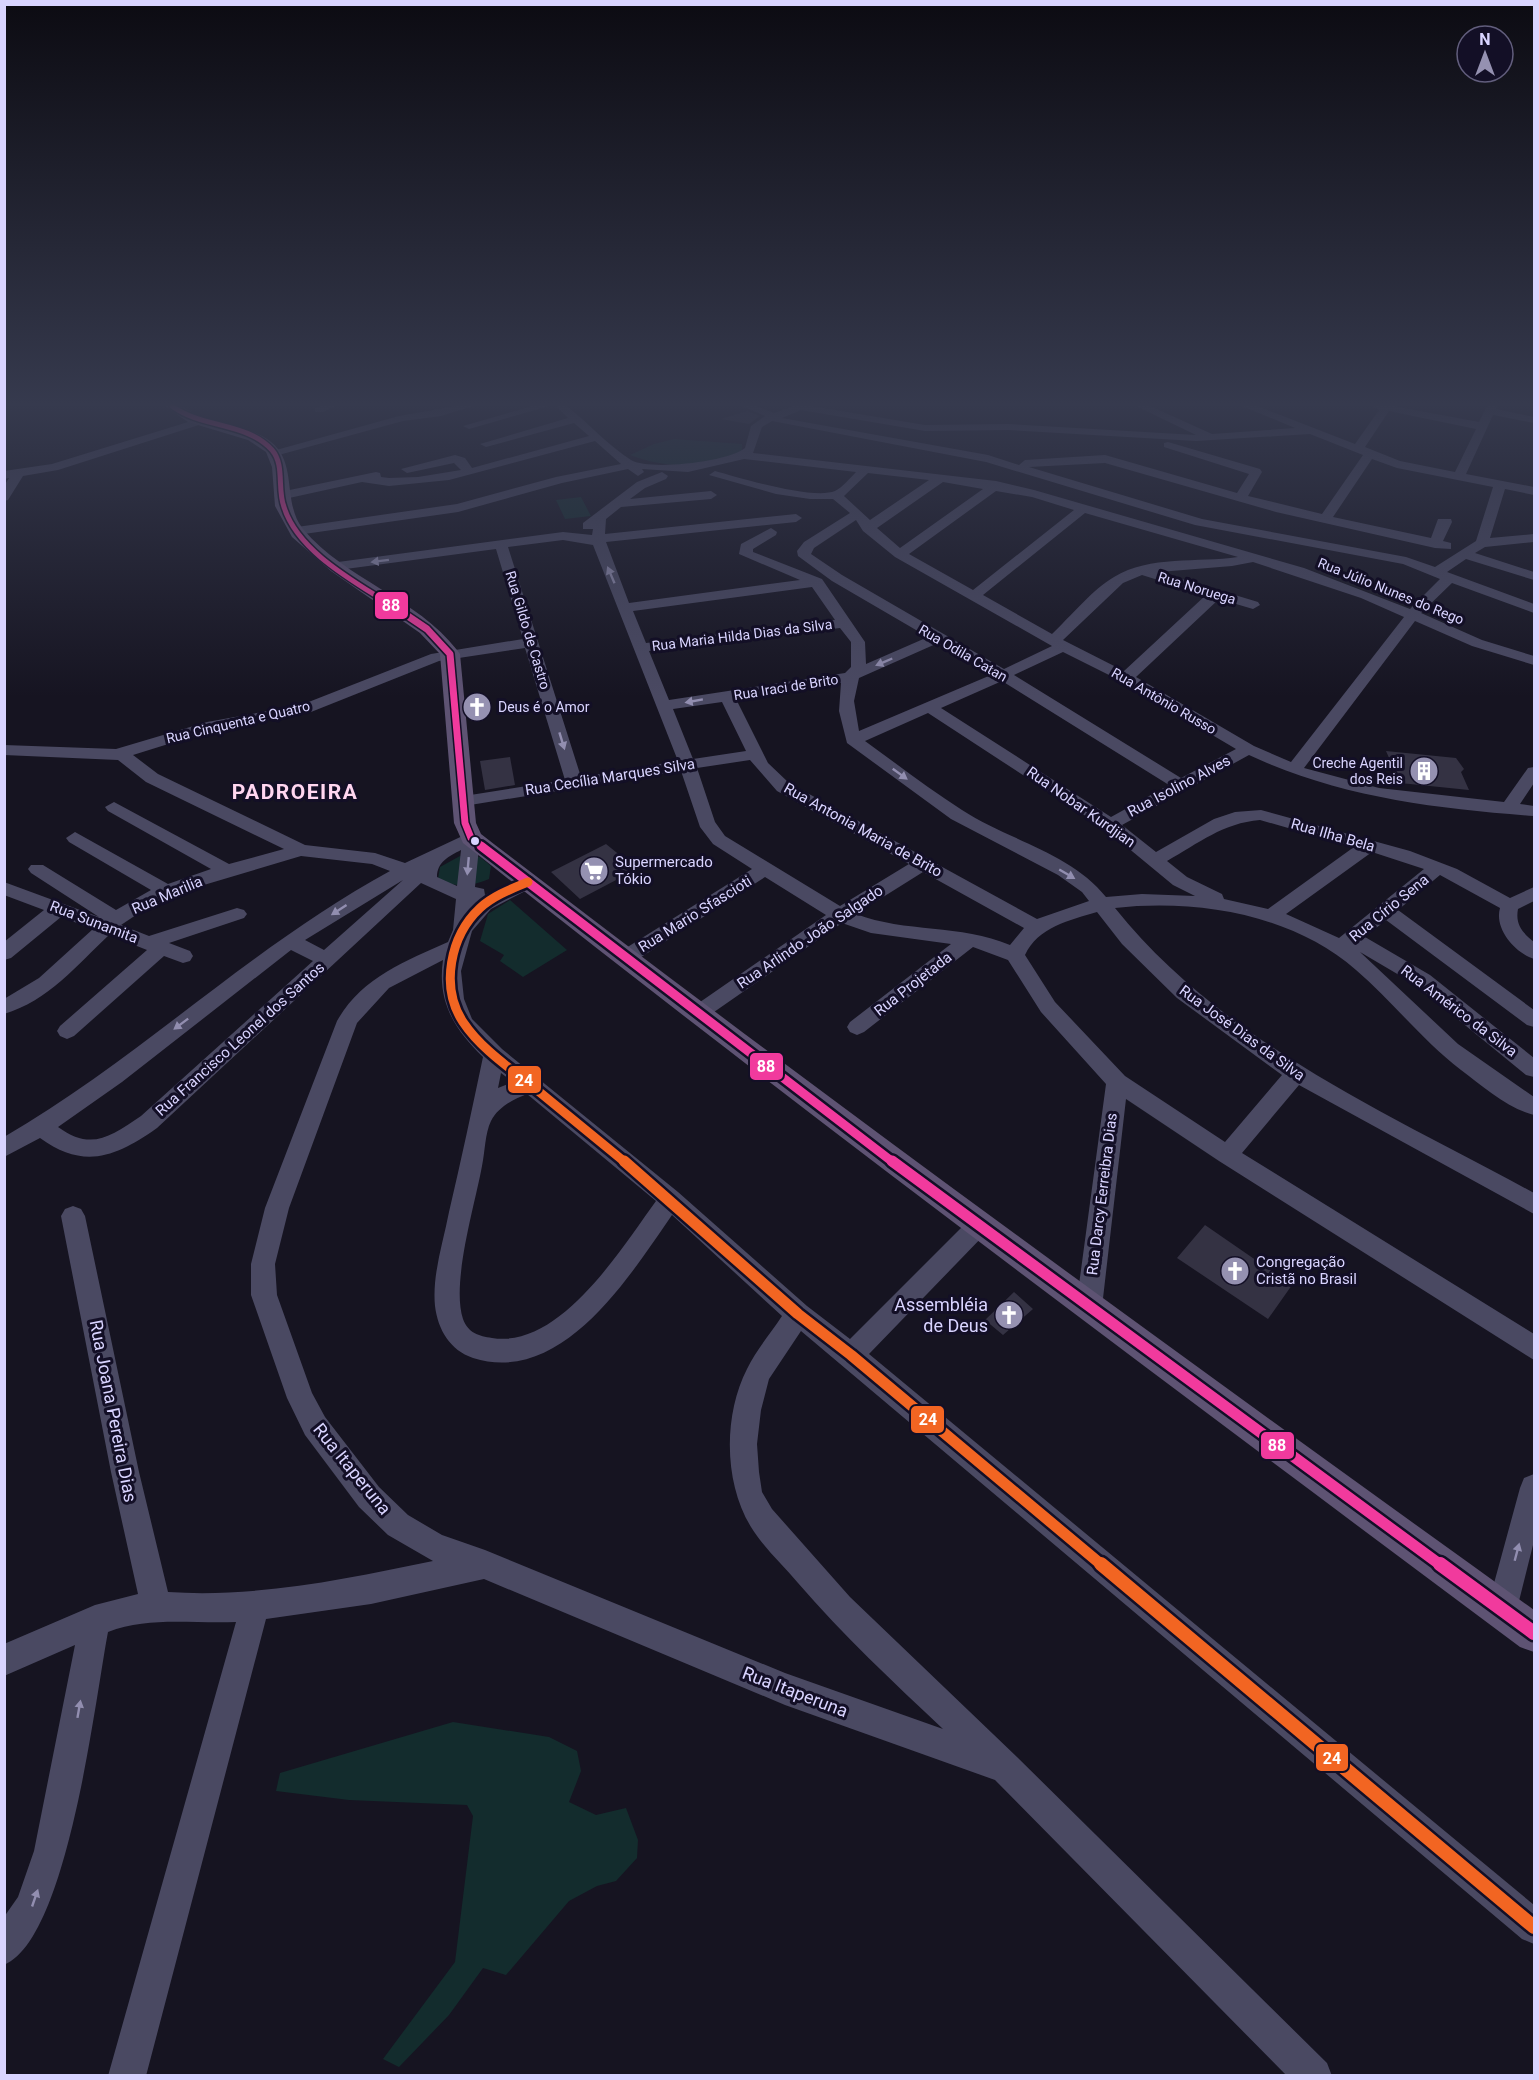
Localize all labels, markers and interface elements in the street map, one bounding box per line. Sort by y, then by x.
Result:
north arrow [1455,24,1515,84]
text: N [1479,30,1491,49]
street label: Rua Júlio Nunes do Rego [1316,554,1466,628]
one-way arrow [371,556,390,565]
one-way arrow [606,566,615,584]
street label: Rua Gildo de Castro [502,569,554,691]
street label: Rua Noruega [1156,569,1238,607]
line badge: 88 [374,591,409,620]
text: 88 [382,596,400,615]
street label: Rua Maria Hilda Dias da Silva [651,616,833,654]
street label: Rua Odila Catan [916,621,1010,685]
one-way arrow [875,657,893,667]
street label: Rua Antônio Russo [1109,665,1219,737]
street label: Rua Iraci de Brito [733,671,839,703]
church icon: Deus é o Amor [461,691,493,723]
one-way arrow [685,697,704,706]
street label: Rua Cinquenta e Quatro [164,698,312,746]
place label: Deus é o Amor [498,699,590,715]
one-way arrow [558,732,567,750]
street label: Rua Isolino Alves [1124,751,1234,821]
street label: Rua Cecília Marques Silva [524,755,696,799]
place label: Creche Agentil dos Reis [1312,755,1403,787]
building icon: Creche Agentil dos Reis [1408,755,1440,787]
street label: Rua Nobar Kurdjian [1023,763,1139,851]
one-way arrow [892,768,908,780]
street label: Rua Antonia Maria de Brito [781,779,945,881]
district label: PADROEIRA [232,780,358,804]
street label: Rua Ilha Bela [1289,814,1377,856]
unlabelled marker [469,835,481,847]
place label: Supermercado Tókio [615,853,713,888]
supermarket icon: Supermercado Tókio [578,855,610,887]
one-way arrow [463,857,473,876]
one-way arrow [1059,869,1076,879]
street label: Rua Círio Sena [1346,870,1432,946]
street label: Rua Marilia [129,872,205,918]
street label: Rua Mario Sfascioti [635,872,755,956]
street label: Rua Arlindo João Salgado [734,881,886,993]
street label: Rua Sunamita [47,897,141,947]
one-way arrow [331,904,347,915]
street label: Rua Projetada [871,948,955,1020]
street label: Rua Francisco Leonel dos Santos [152,958,328,1120]
street label: Rua Américo da Silva [1397,961,1521,1061]
street label: Rua José Dias da Silva [1176,981,1308,1085]
one-way arrow [173,1017,189,1030]
line badge: 88 [749,1052,784,1081]
text: 88 [757,1057,775,1076]
line badge: 24 [507,1065,542,1094]
text: 24 [515,1071,533,1090]
street label: Rua Darcy Eerreibra Dias [1083,1112,1121,1276]
place label: Congregação Cristã no Brasil [1256,1253,1357,1288]
church icon: Congregação Cristã no Brasil [1219,1255,1251,1287]
place label: Assembléia de Deus [894,1294,988,1336]
church icon: Assembléia de Deus [993,1299,1025,1331]
street label: Rua Joana Pereira Dias [85,1318,141,1504]
line badge: 24 [910,1405,945,1434]
text: 24 [919,1410,937,1429]
street label: Rua Itaperuna [309,1419,396,1519]
line badge: 88 [1260,1431,1295,1460]
text: 88 [1268,1436,1286,1455]
one-way arrow [1513,1543,1523,1562]
street label: Rua Itaperuna [739,1662,851,1721]
one-way arrow [75,1699,84,1718]
line badge: 24 [1315,1743,1349,1772]
text: 24 [1323,1749,1341,1768]
one-way arrow [30,1889,40,1907]

